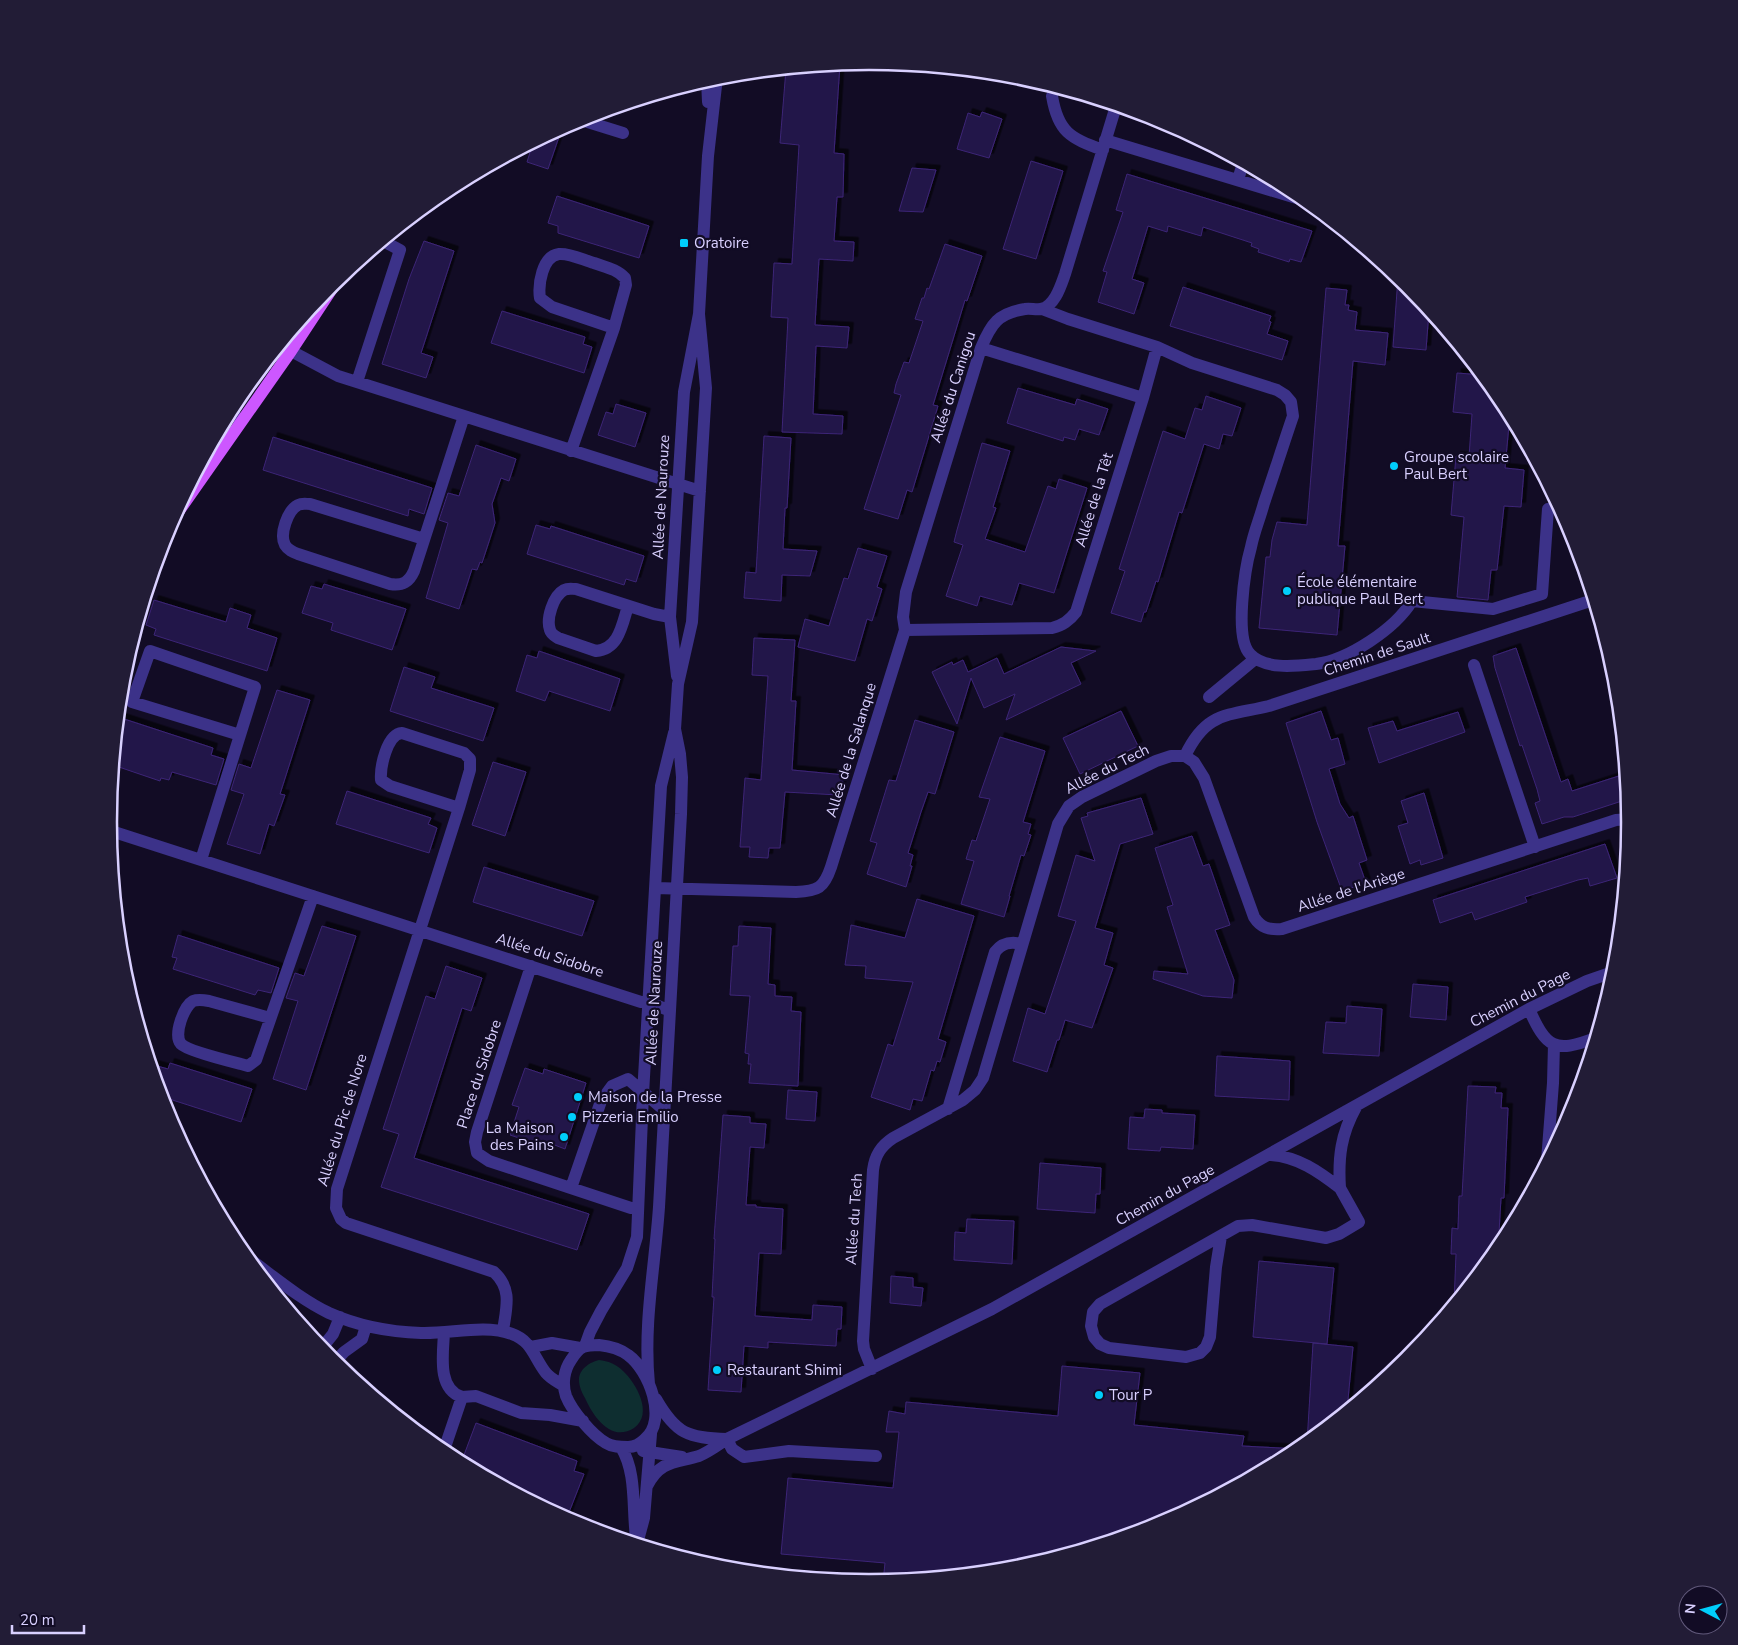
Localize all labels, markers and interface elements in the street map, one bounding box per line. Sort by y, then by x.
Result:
place label: Oratoire [694,233,749,253]
marker: Oratoire [678,237,690,249]
street label: Allée du Canigou [926,329,980,445]
street label: Allée de Naurouze [648,434,674,560]
place label: Groupe scolaire Paul Bert [1404,447,1509,484]
street label: Allée de la Têt [1070,450,1118,550]
marker: Groupe scolaire Paul Bert [1388,460,1400,472]
place label: École élémentaire publique Paul Bert [1297,572,1424,609]
marker: École élémentaire publique Paul Bert [1281,585,1293,597]
street label: Chemin de Sault [1321,627,1434,681]
street label: Allée de la Salanque [821,680,881,820]
street label: Allée du Tech [1062,739,1152,799]
street label: Allée de l'Ariège [1295,863,1407,917]
street label: Allée du Sidobre [493,928,607,982]
street label: Allée de Naurouze [641,940,667,1066]
street label: Chemin du Page [1466,964,1574,1032]
street label: Place du Sidobre [452,1017,506,1131]
street label: Allée du Pic de Nore [312,1051,372,1189]
place label: Maison de la Presse [588,1087,722,1107]
marker: Maison de la Presse [572,1091,584,1103]
place label: Pizzeria Emilio [582,1107,679,1127]
marker: Pizzeria Emilio [566,1111,578,1123]
place label: La Maison des Pains [486,1118,554,1155]
marker: La Maison des Pains [558,1131,570,1143]
street label: Chemin du Page [1112,1160,1218,1230]
street label: Allée du Tech [841,1172,867,1266]
place label: Restaurant Shimi [727,1360,842,1380]
marker: Restaurant Shimi [711,1364,723,1376]
place label: Tour P [1109,1385,1153,1405]
marker: Tour P [1093,1389,1105,1401]
north arrow [1678,1585,1728,1635]
scale bar [12,1602,85,1634]
text: N [1681,1602,1701,1615]
text: 20 m [20,1610,55,1630]

